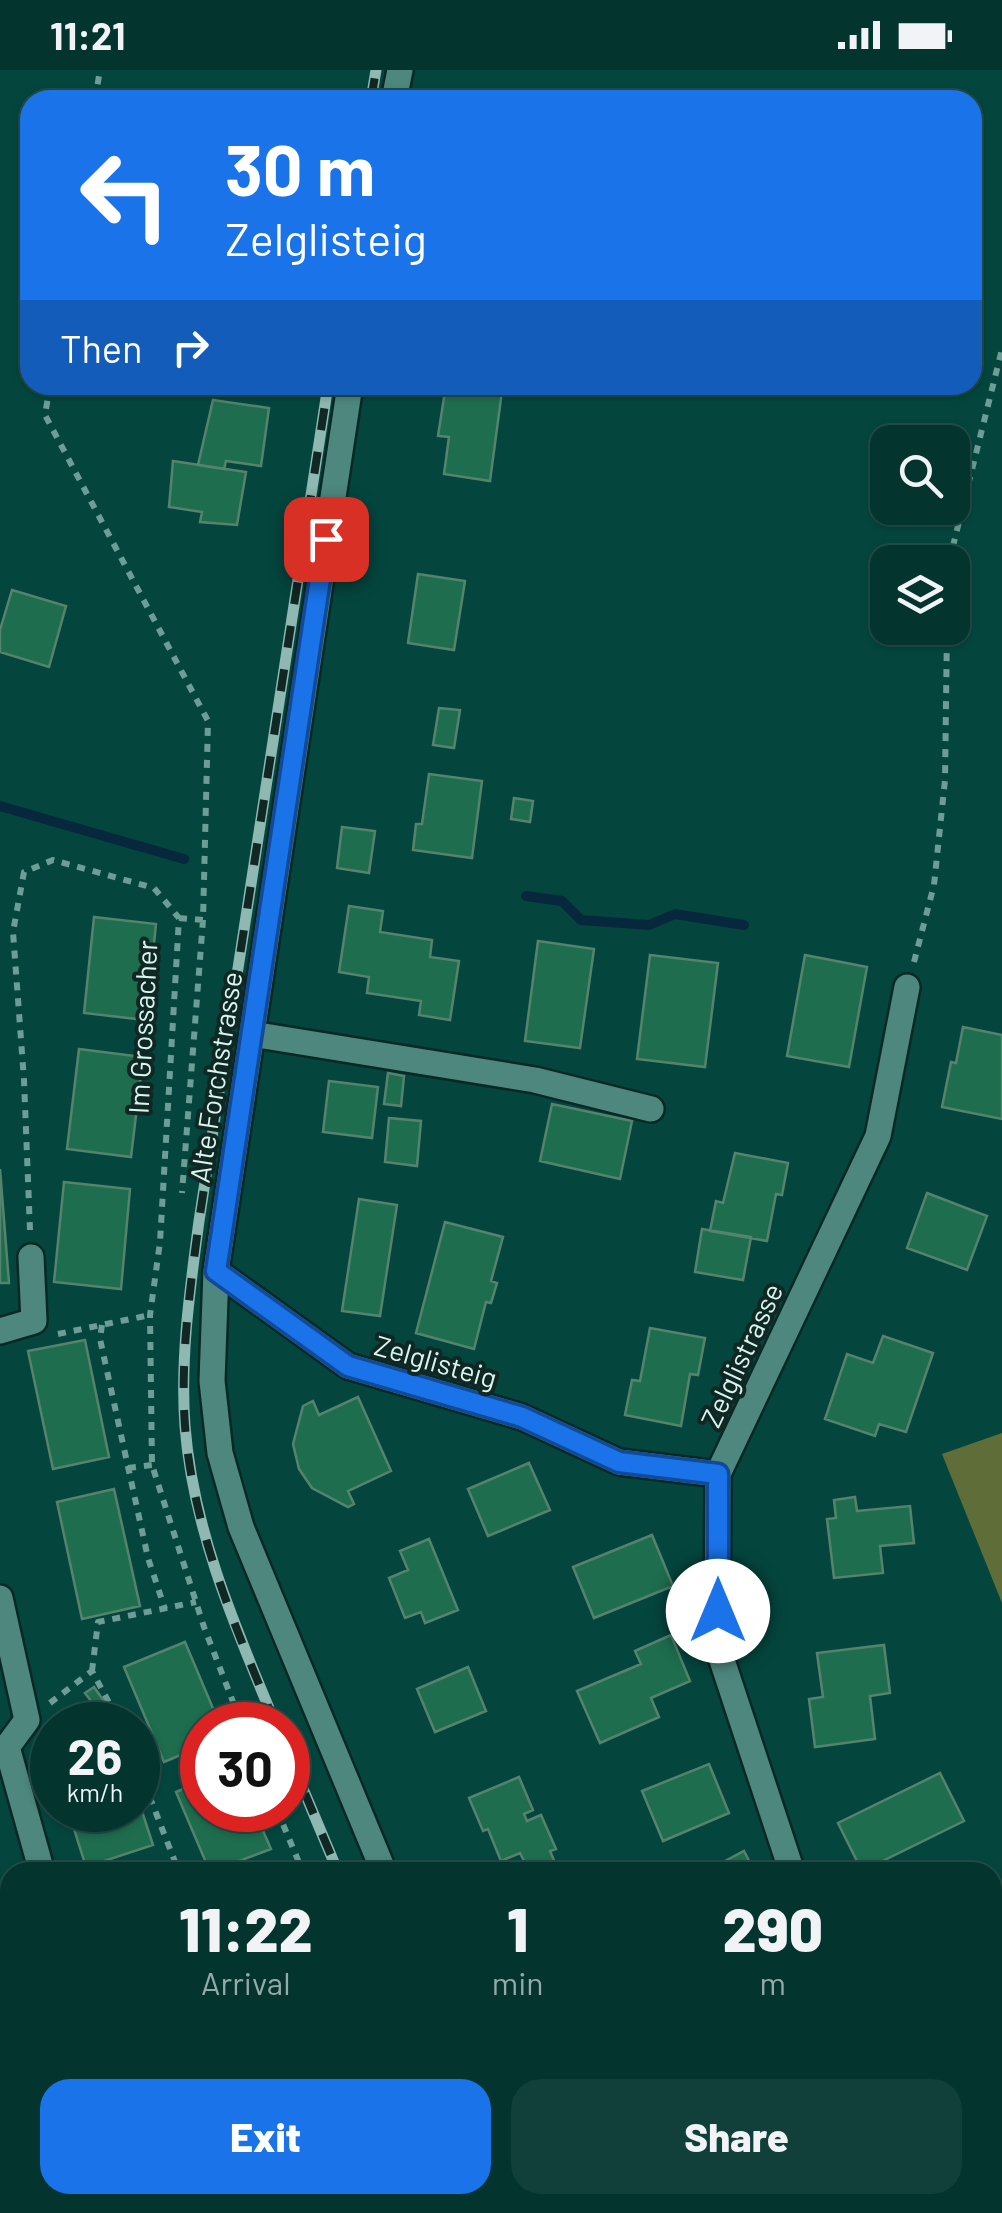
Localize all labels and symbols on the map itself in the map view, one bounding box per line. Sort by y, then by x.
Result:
pin [284,497,369,582]
street label: Im Grossacher [120,939,164,1115]
street label: Alte Forchstrasse [182,969,248,1185]
street label: Zelglistrasse [693,1278,789,1432]
street label: Zelglisteig [371,1327,501,1395]
position arrow [666,1559,770,1663]
speed limit sign: 30 [180,1702,310,1832]

